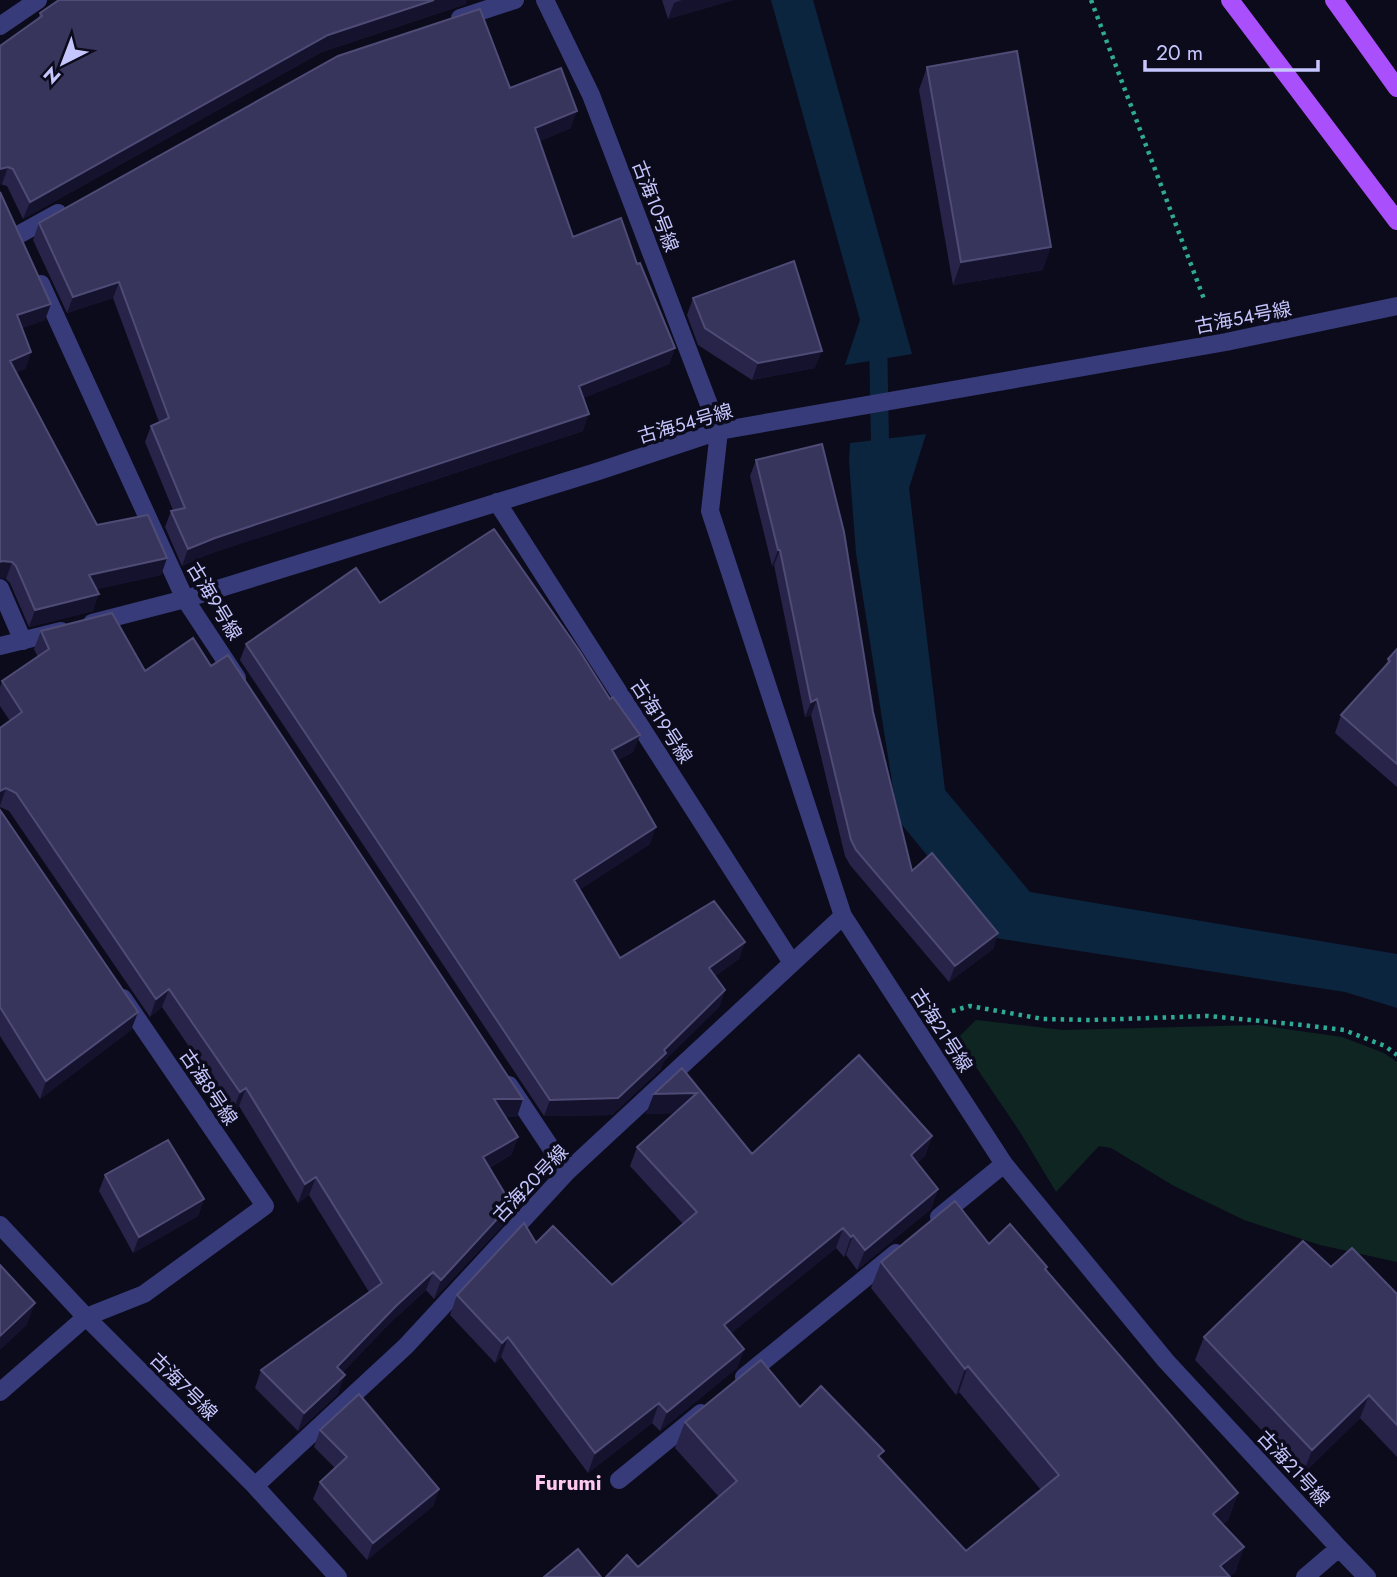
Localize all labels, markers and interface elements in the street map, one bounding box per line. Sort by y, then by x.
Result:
north arrow [28,28,98,98]
scale bar [1145,28,1318,72]
text: 20 m [1156,38,1203,68]
text: N [37,60,67,90]
street label: 古海10号線 [626,157,685,256]
street label: 古海54号線 [1193,295,1294,340]
street label: 古海54号線 [634,397,736,450]
street label: 古海9号線 [181,557,249,645]
street label: 古海19号線 [624,674,699,769]
street label: 古海21号線 [904,983,979,1078]
street label: 古海8号線 [173,1044,244,1131]
street label: 古海20号線 [487,1139,574,1228]
street label: 古海7号線 [144,1346,224,1426]
street label: 古海21号線 [1251,1424,1336,1512]
district label: Furumi [535,1468,602,1498]

